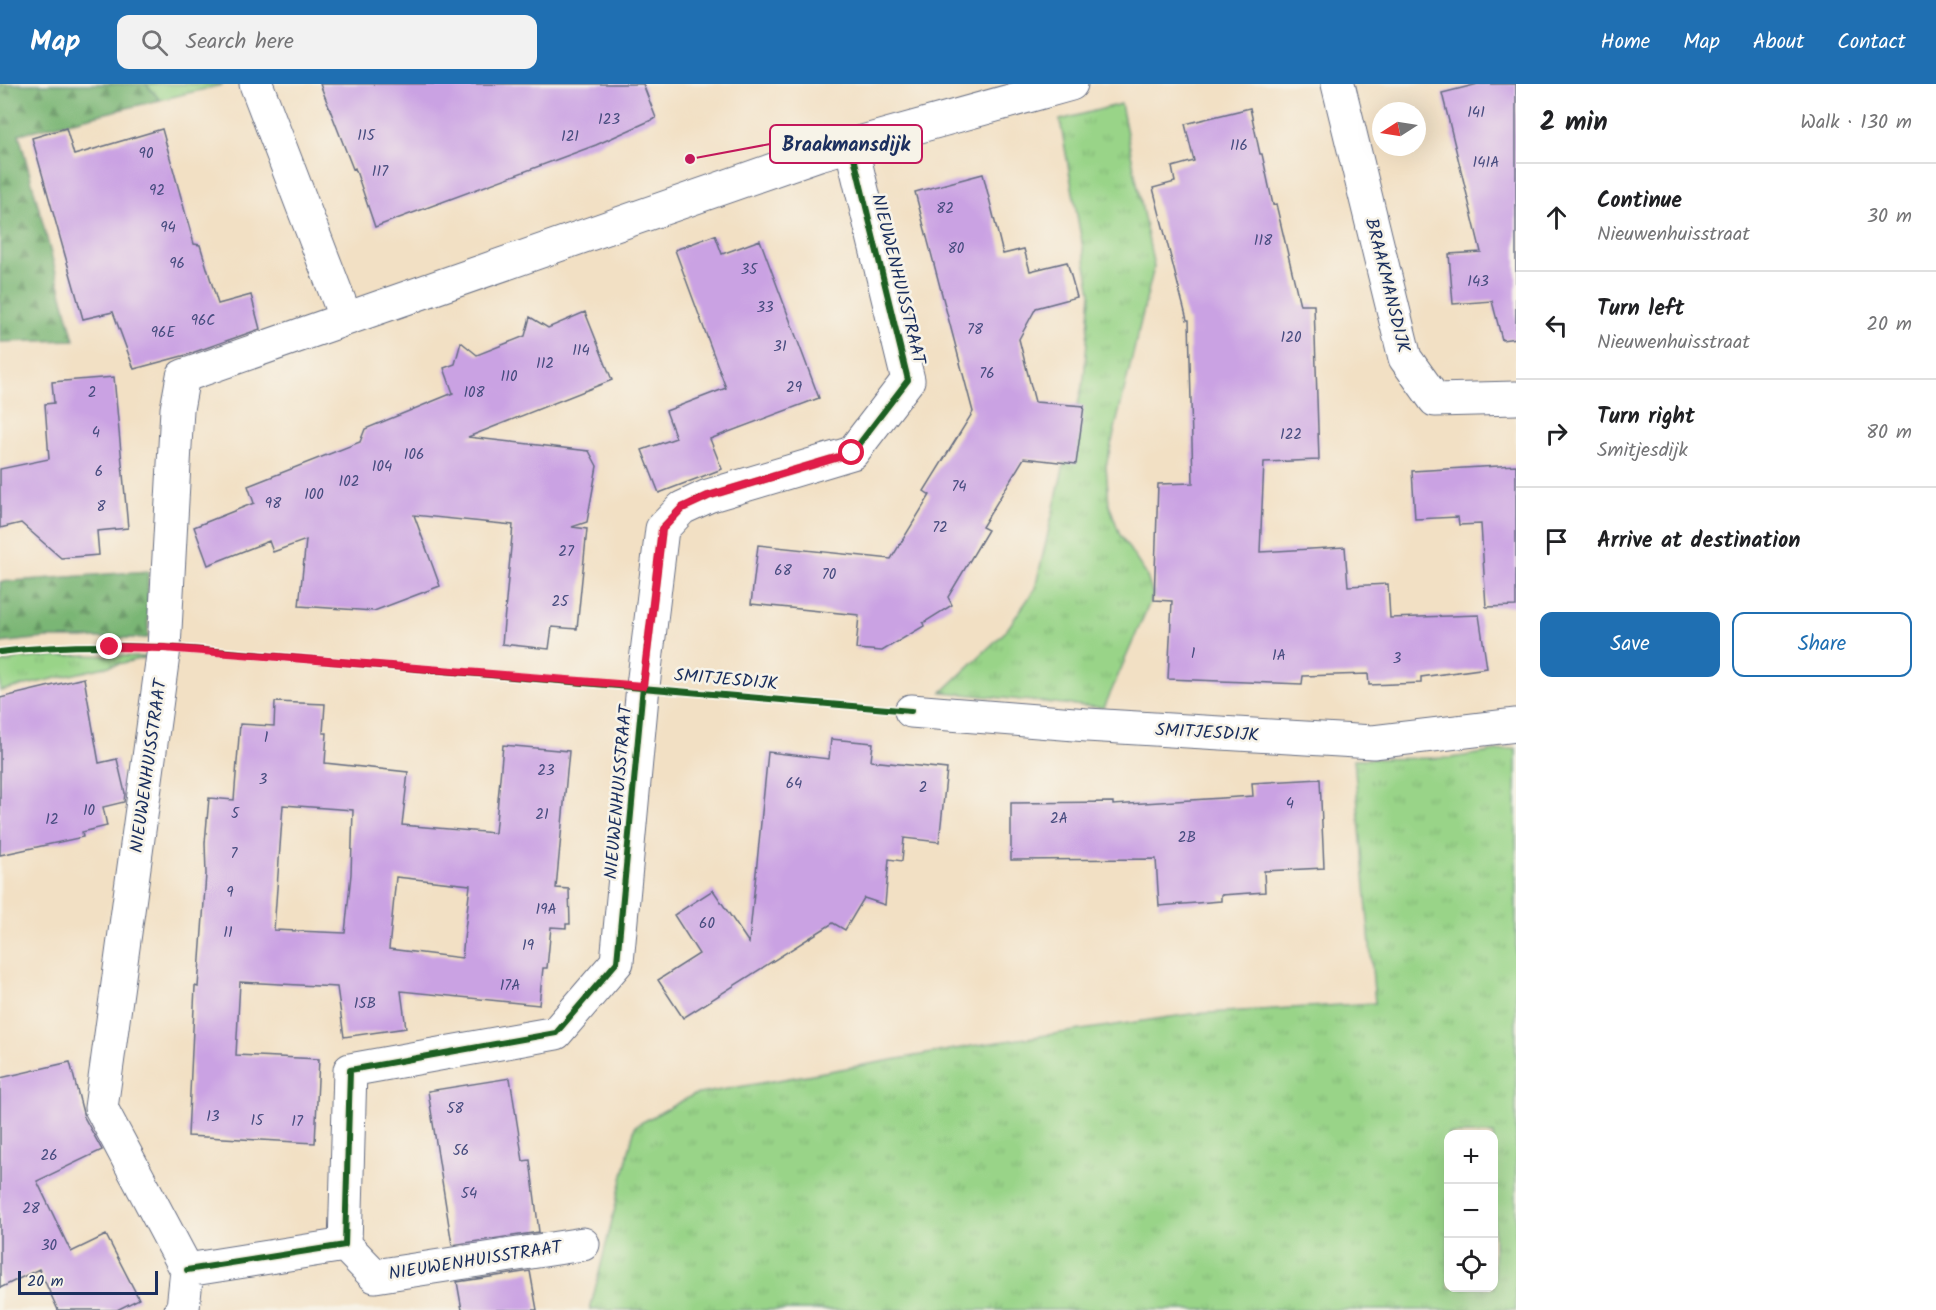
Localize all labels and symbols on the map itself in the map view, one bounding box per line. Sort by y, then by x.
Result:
house number: 141 [1467,101,1485,125]
north arrow [1372,102,1426,156]
house number: 123 [598,108,620,132]
house number: 115 [357,124,376,148]
house number: 121 [561,125,579,149]
callout: Braakmansdijk [770,125,922,163]
text: Braakmansdijk [782,130,911,162]
house number: 116 [1230,134,1248,158]
house number: 90 [139,142,154,166]
house number: 141A [1473,151,1499,175]
house number: 117 [372,160,389,184]
house number: 92 [149,179,165,203]
street label: NIEUWENHUISSTRAAT [862,191,933,369]
house number: 82 [936,197,954,221]
street label: BRAAKMANSDIJK [1356,215,1417,356]
house number: 94 [160,216,176,240]
house number: 118 [1254,229,1273,253]
house number: 80 [948,237,965,261]
house number: 96 [169,252,185,276]
house number: 35 [741,258,758,282]
house number: 143 [1467,270,1489,294]
house number: 33 [756,296,774,320]
house number: 96C [191,309,215,333]
house number: 78 [967,318,984,342]
house number: 96E [151,321,176,345]
house number: 120 [1281,326,1302,350]
house number: 31 [773,335,787,359]
house number: 114 [572,339,590,363]
house number: 112 [536,352,554,376]
house number: 76 [979,362,995,386]
house number: 110 [501,365,518,389]
house number: 29 [786,376,803,400]
house number: 2 [88,381,96,405]
house number: 108 [463,381,486,405]
house number: 4 [92,421,100,445]
house number: 122 [1280,423,1302,447]
route start [838,439,864,465]
house number: 106 [404,443,424,467]
house number: 104 [372,455,392,479]
house number: 6 [95,460,103,484]
house number: 102 [339,470,359,494]
house number: 74 [951,475,967,499]
house number: 100 [304,483,324,507]
house number: 98 [265,492,282,516]
house number: 8 [96,495,106,519]
house number: 72 [932,516,948,540]
house number: 27 [558,540,575,564]
house number: 68 [774,559,793,583]
house number: 70 [822,563,837,587]
house number: 25 [552,590,569,614]
route end [96,633,122,659]
house number: 1 [1191,642,1196,666]
house number: 1A [1272,644,1286,668]
house number: 3 [1393,647,1402,671]
street label: SMITJESDIJK [673,662,779,699]
street label: NIEUWENHUISSTRAAT [123,676,176,855]
street label: NIEUWENHUISSTRAAT [597,702,642,881]
street label: SMITJESDIJK [1154,716,1260,751]
house number: 1 [264,726,269,750]
house number: 23 [537,759,555,783]
house number: 3 [259,768,268,792]
house number: 64 [786,772,802,796]
house number: 2 [919,776,927,800]
house number: 4 [1286,792,1294,816]
house number: 10 [83,799,96,823]
house number: 5 [231,802,240,826]
house number: 21 [535,803,549,827]
house number: 2A [1050,807,1068,831]
house number: 12 [45,808,59,832]
house number: 2B [1178,826,1196,850]
house number: 7 [231,842,239,866]
house number: 9 [226,881,234,905]
house number: 19A [535,898,557,922]
house number: 60 [699,912,715,936]
house number: 11 [223,921,233,945]
house number: 19 [522,934,535,958]
house number: 17A [500,974,520,998]
house number: 15B [354,992,376,1016]
house number: 58 [446,1097,465,1121]
house number: 13 [206,1105,220,1129]
house number: 15 [251,1109,264,1133]
house number: 17 [291,1110,304,1134]
house number: 56 [453,1139,469,1163]
house number: 26 [40,1144,58,1168]
house number: 54 [461,1182,477,1206]
house number: 28 [22,1197,41,1221]
street label: NIEUWENHUISSTRAAT [387,1233,565,1289]
house number: 30 [41,1234,58,1258]
scale bar [18,1268,158,1296]

